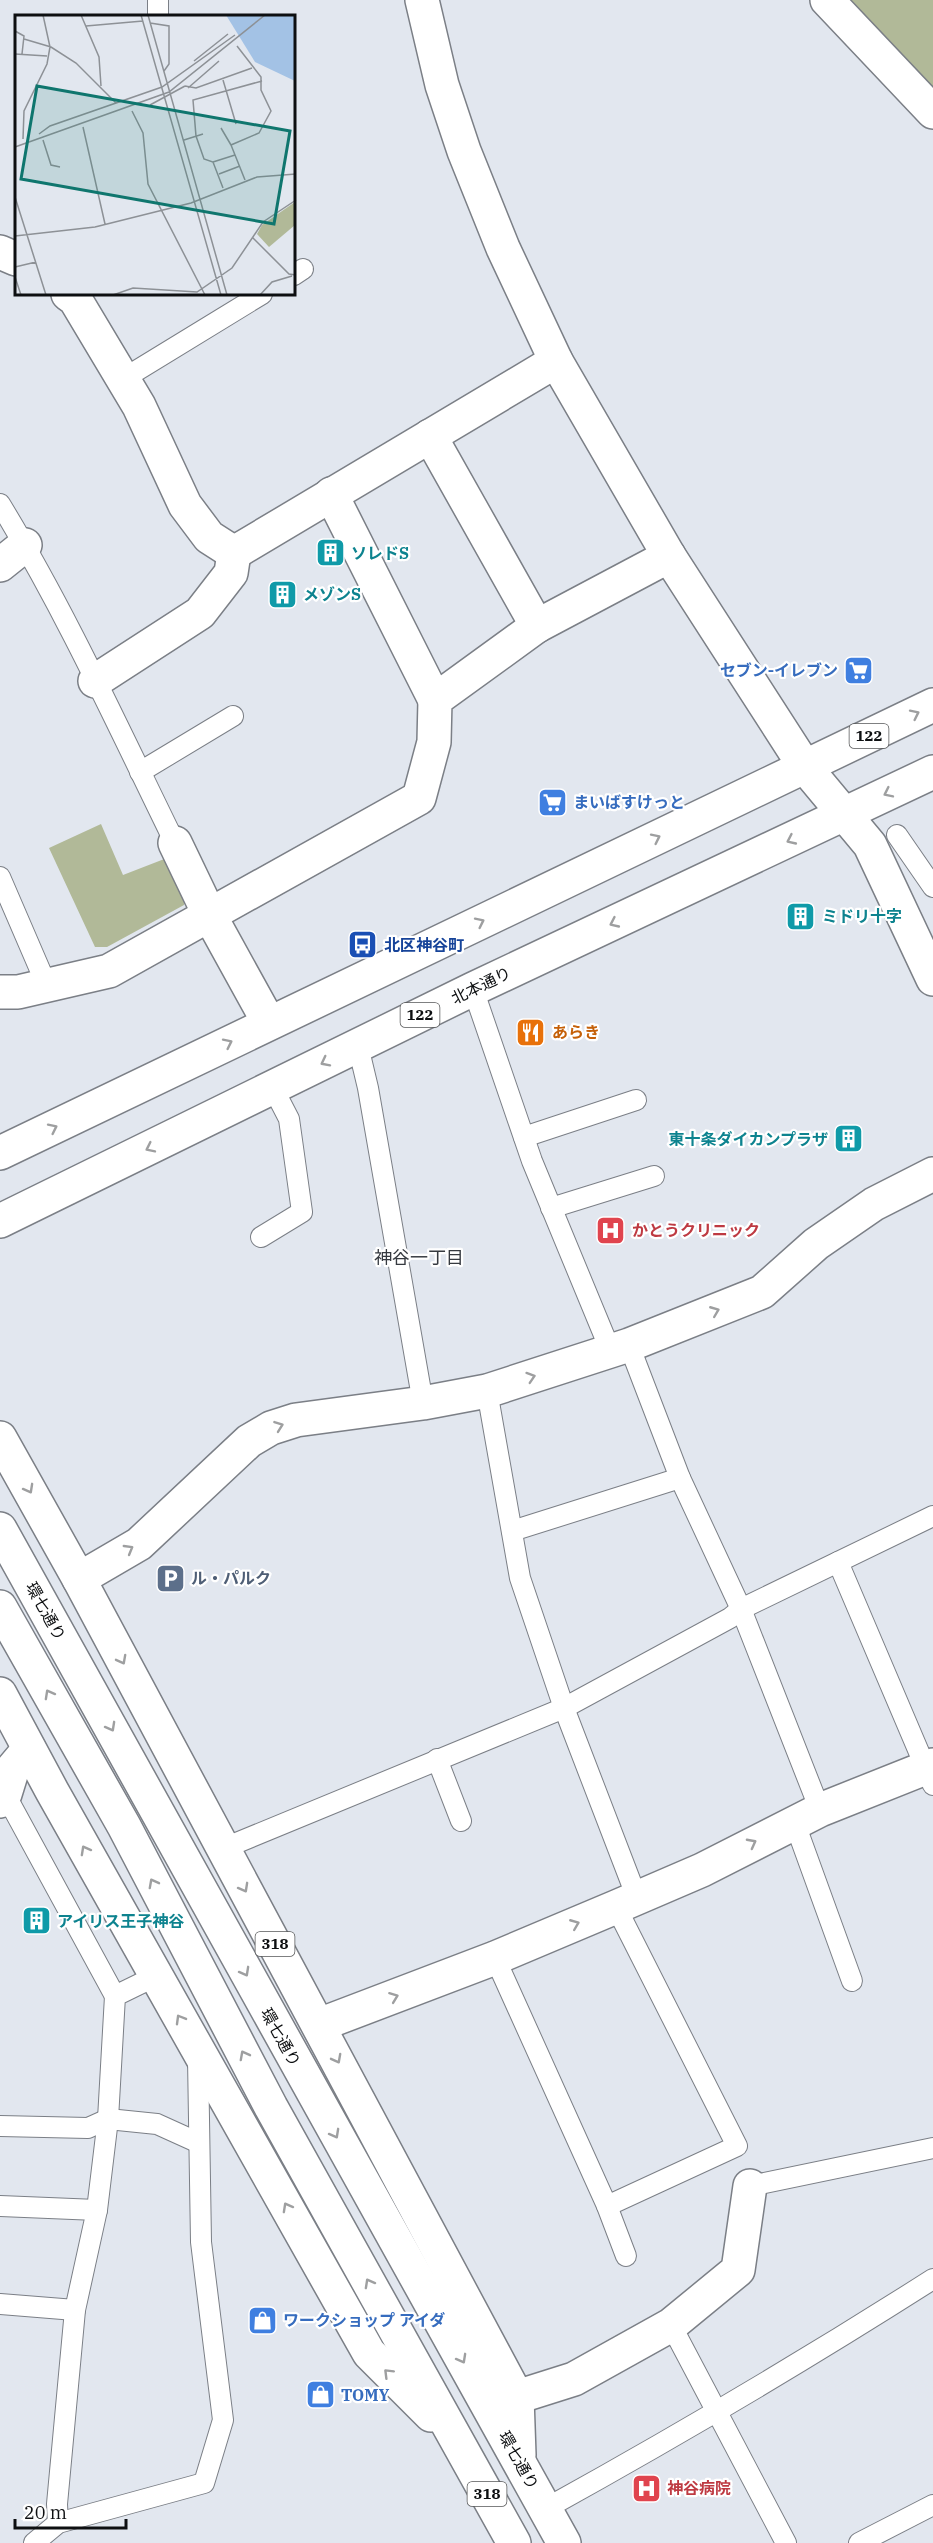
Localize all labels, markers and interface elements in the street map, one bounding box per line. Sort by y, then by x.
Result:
inset map [15,15,296,296]
building icon: ソレドS [314,537,346,569]
place label: ソレドS [351,543,409,563]
building icon: メゾンS [266,578,298,610]
place label: メゾンS [303,584,361,604]
supermarket icon: セブン-イレブン [843,654,875,686]
place label: セブン-イレブン [720,660,838,680]
one-way arrow [908,710,919,721]
road number: 122 [850,724,888,748]
supermarket icon: まいばすけっと [536,786,568,818]
one-way arrow [884,786,895,798]
place label: まいばすけっと [573,792,685,812]
one-way arrow [786,833,797,845]
one-way arrow [649,834,660,846]
building icon: ミドリ十字 [785,900,817,932]
place label: ミドリ十字 [822,906,902,926]
one-way arrow [610,915,621,927]
one-way arrow [473,918,484,930]
bus stop icon: 北区神谷町 [347,929,379,961]
place label: 北区神谷町 [384,935,464,955]
street label: 北本通り [448,962,514,1008]
road number: 122 [400,1003,440,1027]
restaurant icon: あらき [515,1016,547,1048]
place label: あらき [552,1022,600,1042]
one-way arrow [222,1038,233,1050]
one-way arrow [321,1055,332,1067]
one-way arrow [46,1123,57,1135]
building icon: 東十条ダイカンプラザ [833,1123,865,1155]
place label: 東十条ダイカンプラザ [668,1129,828,1149]
one-way arrow [145,1141,156,1153]
hospital icon: かとうクリニック [595,1214,627,1246]
place label: かとうクリニック [632,1220,760,1240]
district label: 神谷一丁目 [374,1246,464,1269]
one-way arrow [708,1306,719,1318]
one-way arrow [525,1372,536,1384]
one-way arrow [273,1420,283,1433]
one-way arrow [21,1483,33,1493]
one-way arrow [123,1545,133,1557]
parking icon: ル・パルク [154,1562,186,1594]
place label: ル・パルク [191,1568,271,1588]
street label: 環七通り [22,1578,70,1644]
one-way arrow [115,1654,126,1665]
one-way arrow [45,1689,56,1700]
one-way arrow [104,1721,115,1731]
one-way arrow [745,1839,756,1851]
one-way arrow [80,1845,92,1856]
one-way arrow [149,1878,160,1889]
one-way arrow [236,1882,248,1892]
building icon: アイリス王子神谷 [20,1905,52,1937]
place label: アイリス王子神谷 [57,1911,184,1931]
one-way arrow [568,1919,579,1931]
road number: 318 [256,1932,294,1956]
one-way arrow [238,1965,249,1976]
one-way arrow [387,1992,398,2004]
street label: 環七通り [257,2004,305,2070]
one-way arrow [176,2015,187,2026]
one-way arrow [240,2051,251,2062]
one-way arrow [330,2053,341,2063]
one-way arrow [328,2128,339,2138]
one-way arrow [282,2203,294,2214]
one-way arrow [365,2279,376,2289]
shop icon: ワークショップ アイダ [246,2304,278,2336]
place label: ワークショップ アイダ [283,2310,445,2330]
one-way arrow [455,2352,466,2363]
one-way arrow [385,2369,396,2380]
shop icon: TOMY [304,2379,336,2411]
place label: TOMY [341,2385,390,2405]
street label: 環七通り [495,2427,543,2493]
hospital icon: 神谷病院 [630,2472,662,2504]
place label: 神谷病院 [667,2478,731,2498]
road number: 318 [468,2482,506,2506]
scale bar [15,2492,126,2530]
text: 20 m [24,2501,67,2524]

